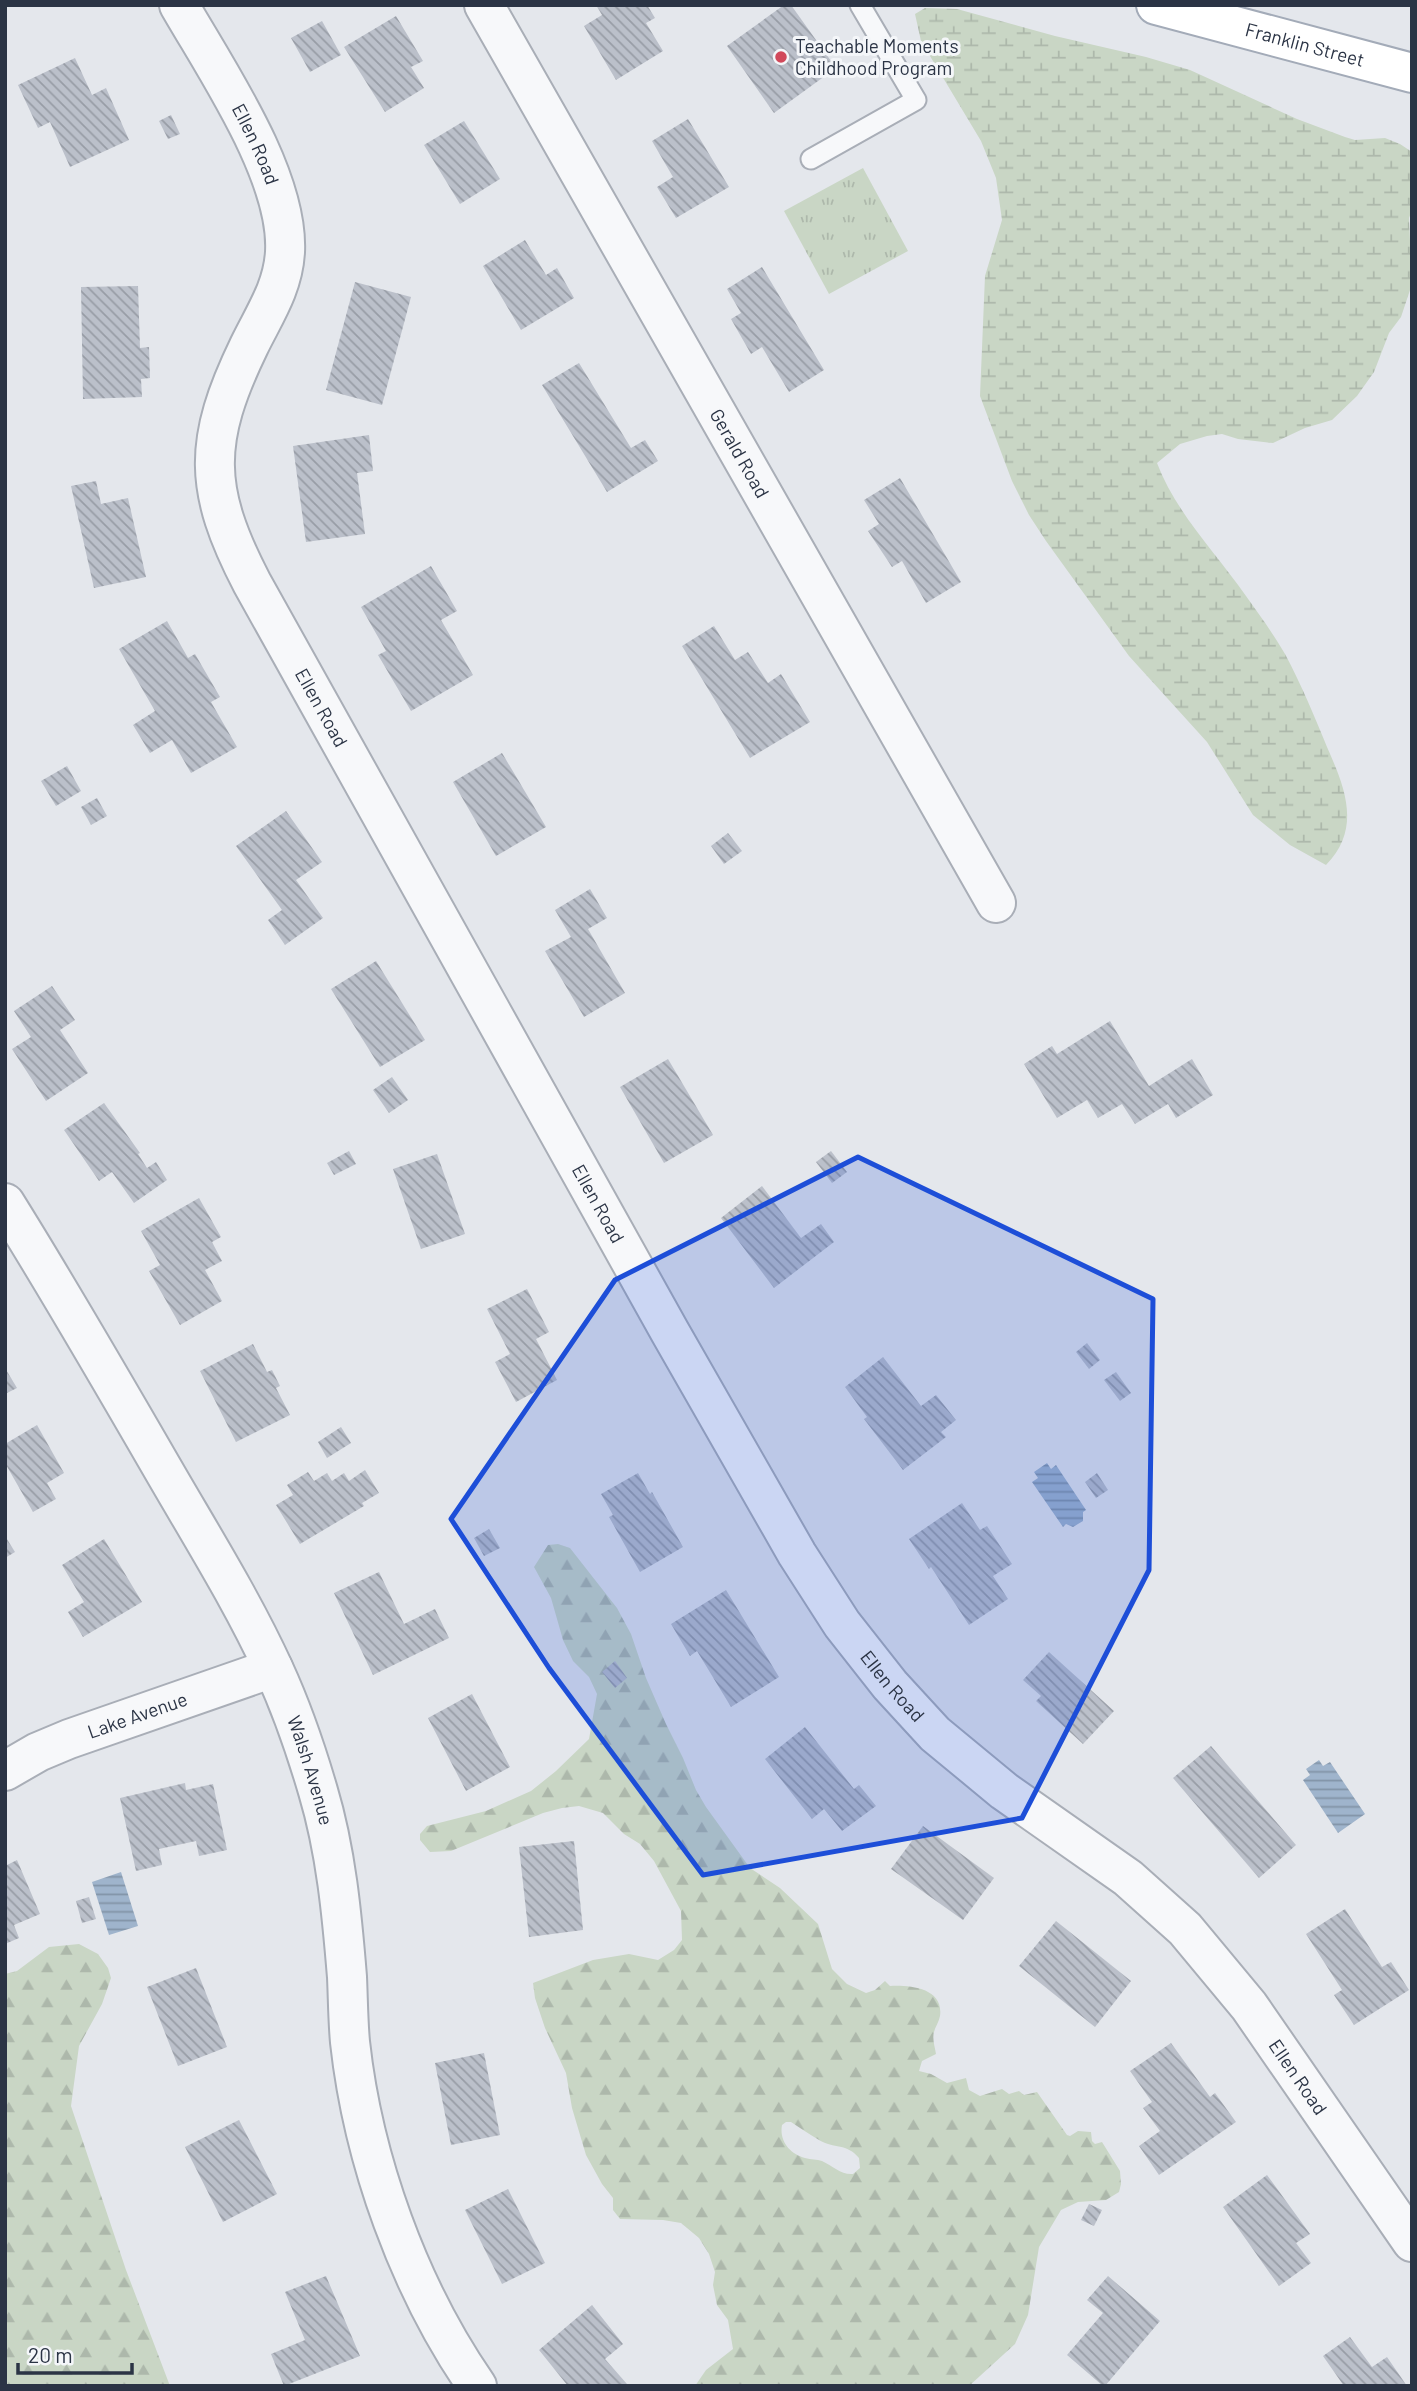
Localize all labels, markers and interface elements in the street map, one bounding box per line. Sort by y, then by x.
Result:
street label: Franklin Street [1243,17,1367,71]
place label: Teachable Moments Childhood Program [795,34,959,79]
marker: Teachable Moments Childhood Program [773,49,789,65]
street label: Ellen Road [228,99,285,187]
street label: Gerald Road [706,404,775,502]
street label: Ellen Road [291,664,353,751]
street label: Ellen Road [568,1160,630,1247]
street label: Ellen Road [856,1645,930,1726]
street label: Lake Avenue [84,1687,190,1743]
street label: Walsh Avenue [283,1712,339,1827]
street label: Ellen Road [1264,2035,1332,2119]
scale bar [18,2332,131,2376]
text: 20 m [28,2342,73,2367]

